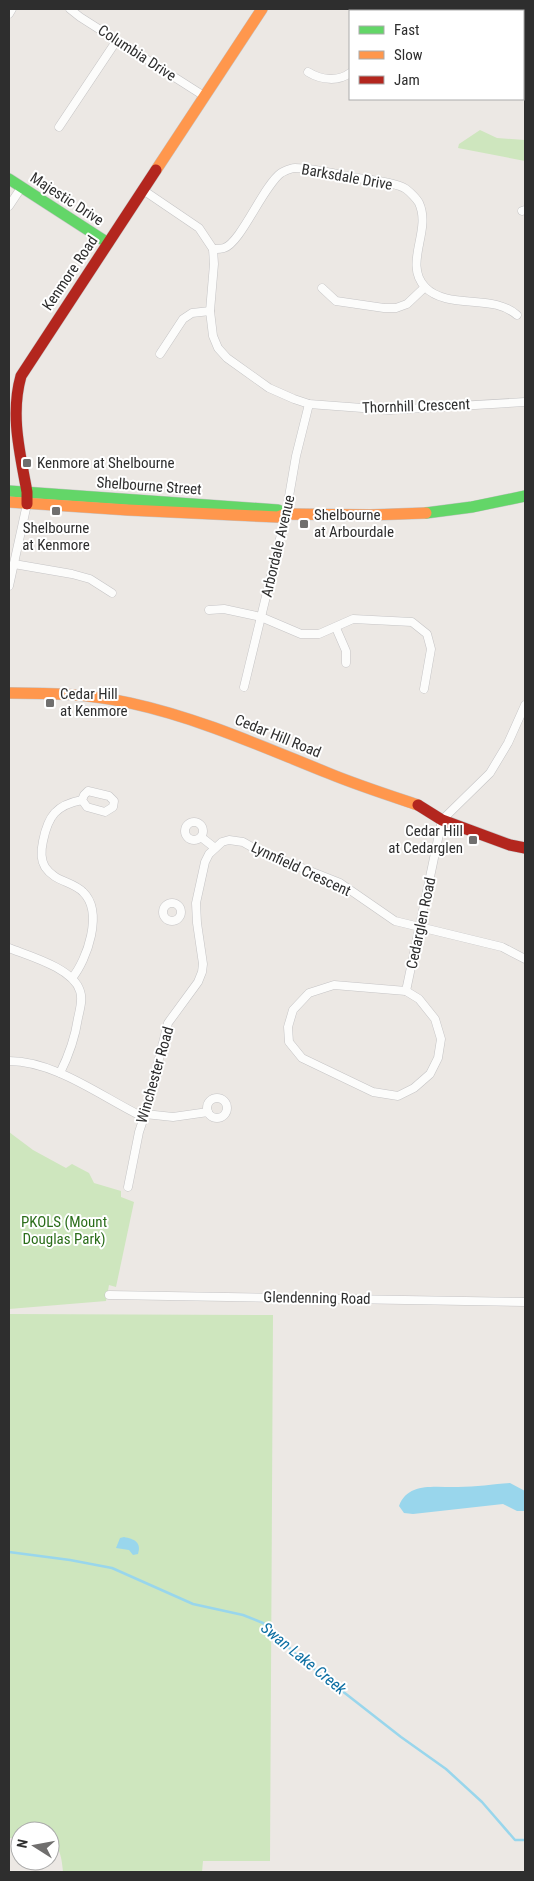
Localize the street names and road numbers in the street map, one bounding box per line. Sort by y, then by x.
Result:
street label: Columbia Drive [95,21,179,85]
street label: Barksdale Drive [300,160,394,194]
street label: Majestic Drive [27,169,107,229]
street label: Kenmore Road [38,232,102,314]
street label: Thornhill Crescent [362,395,470,417]
street label: Shelbourne Street [96,473,202,499]
street label: Arbordale Avenue [257,493,299,599]
street label: Cedar Hill Road [232,711,324,761]
street label: Lynnfield Crescent [248,838,354,900]
street label: Cedarglen Road [402,875,440,971]
street label: Winchester Road [133,1025,177,1125]
street label: Glendenning Road [263,1288,371,1308]

